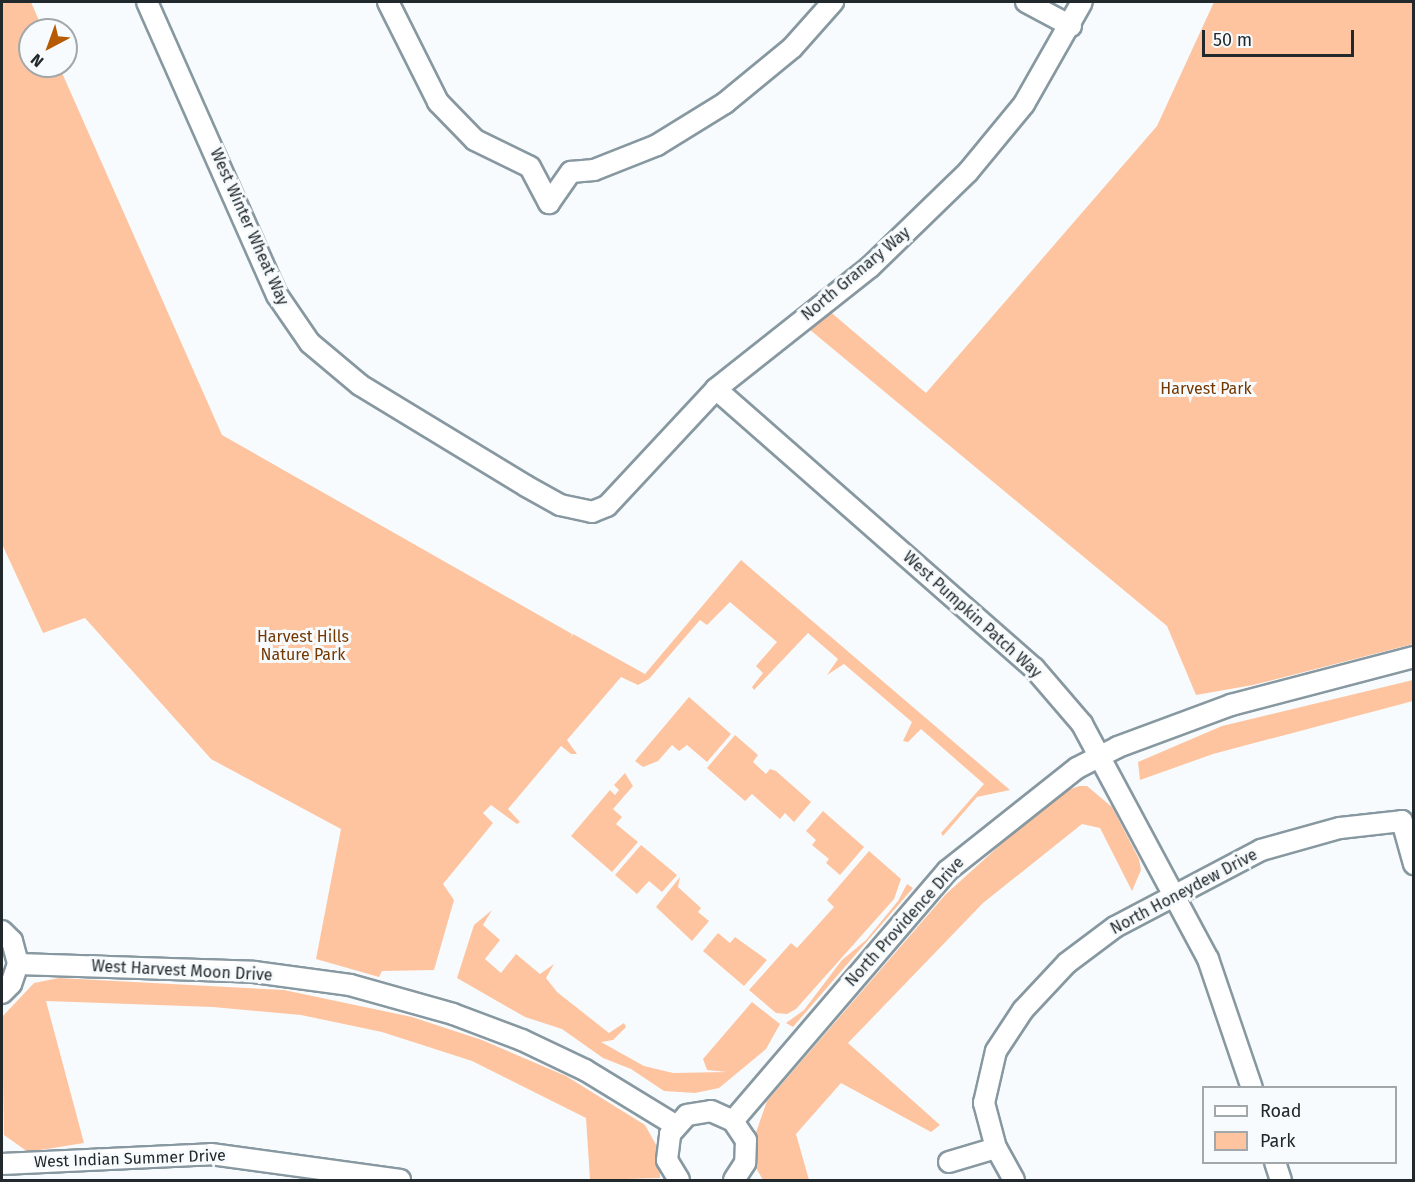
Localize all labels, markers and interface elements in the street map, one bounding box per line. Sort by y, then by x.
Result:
north arrow [18,18,78,78]
scale bar [1205,18,1356,56]
text: 50 m [1213,29,1252,51]
text: N [27,50,47,71]
street label: West Winter Wheat Way [206,145,292,309]
street label: North Granary Way [798,223,914,325]
park label: Harvest Park [1160,379,1252,399]
street label: West Pumpkin Patch Way [899,548,1045,682]
park label: Harvest Hills Nature Park [257,627,349,665]
street label: North Honeydew Drive [1107,845,1261,939]
street label: North Providence Drive [842,853,968,991]
street label: West Harvest Moon Drive [91,957,273,985]
legend [1202,1086,1397,1164]
text: Road [1260,1100,1302,1122]
text: Park [1260,1130,1295,1152]
street label: West Indian Summer Drive [34,1146,226,1172]

